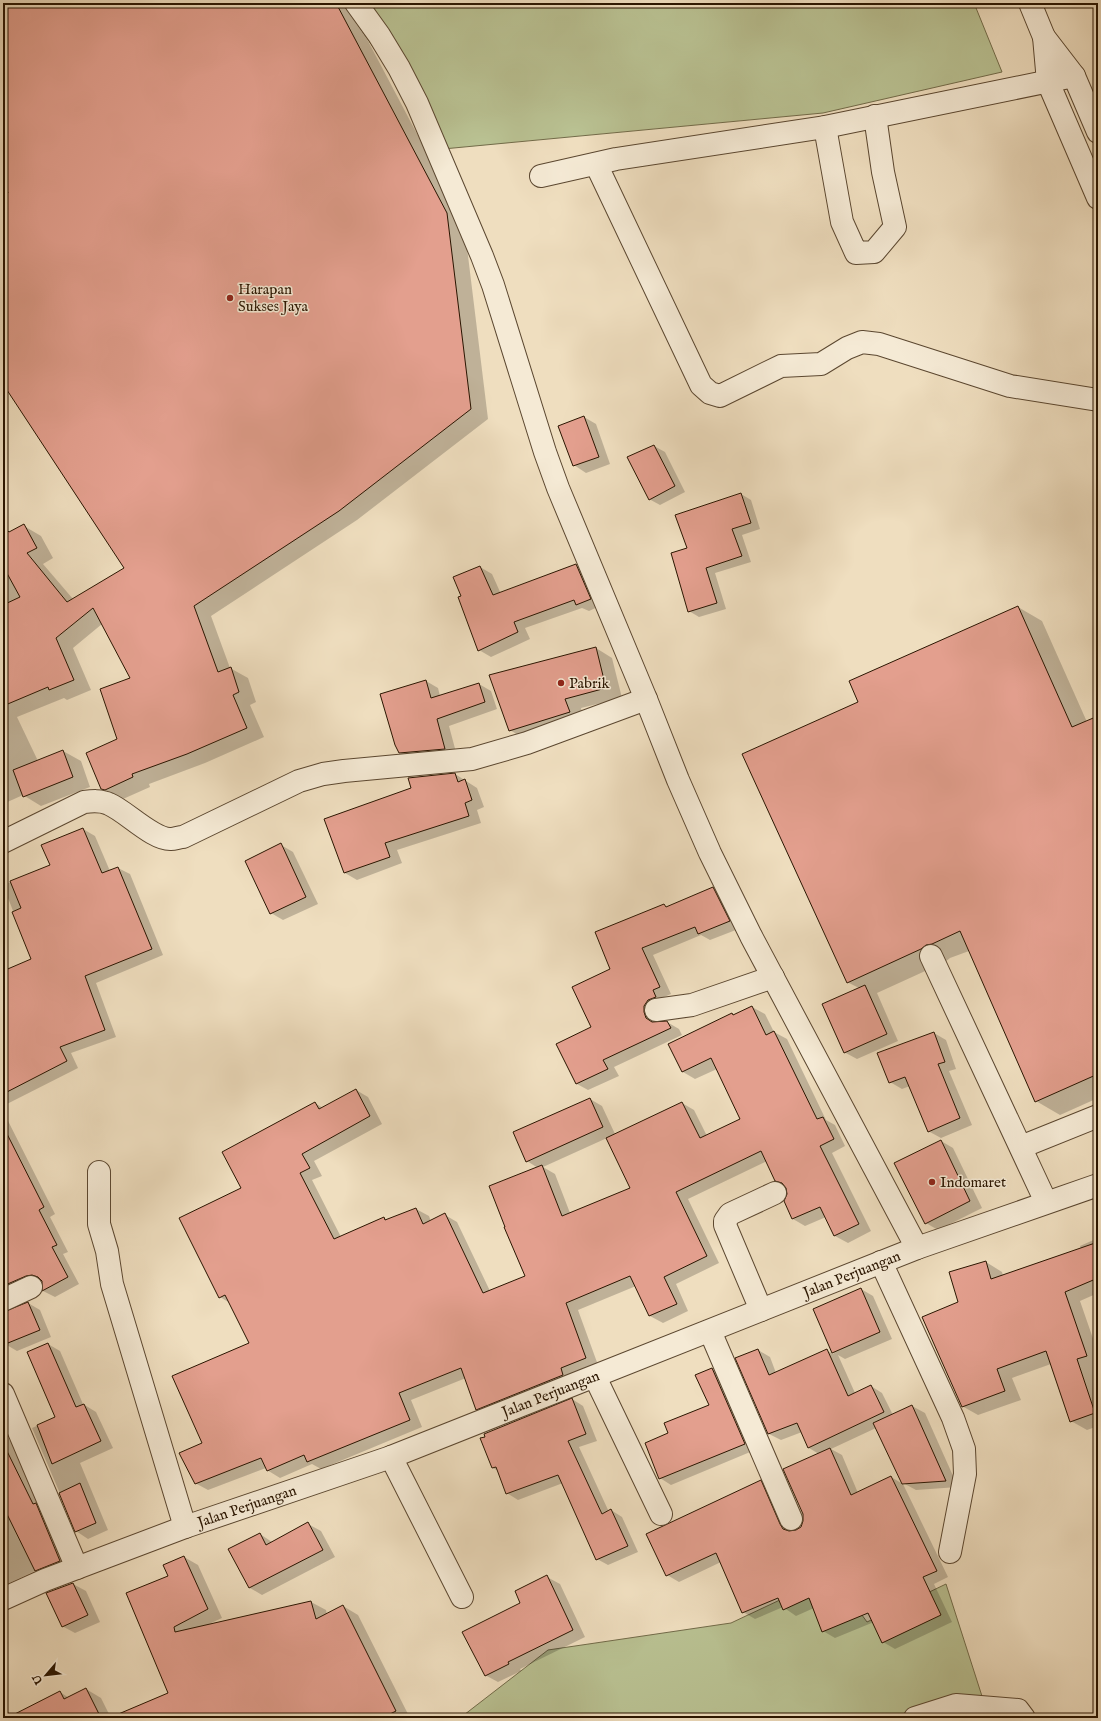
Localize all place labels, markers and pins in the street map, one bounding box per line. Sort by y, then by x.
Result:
place label: Harapan Sukses Jaya [238,280,309,316]
marker: Harapan Sukses Jaya [225,293,235,303]
place label: Pabrik [569,674,611,693]
marker: Pabrik [556,678,566,688]
place label: Indomaret [940,1173,1006,1192]
marker: Indomaret [927,1177,937,1187]

